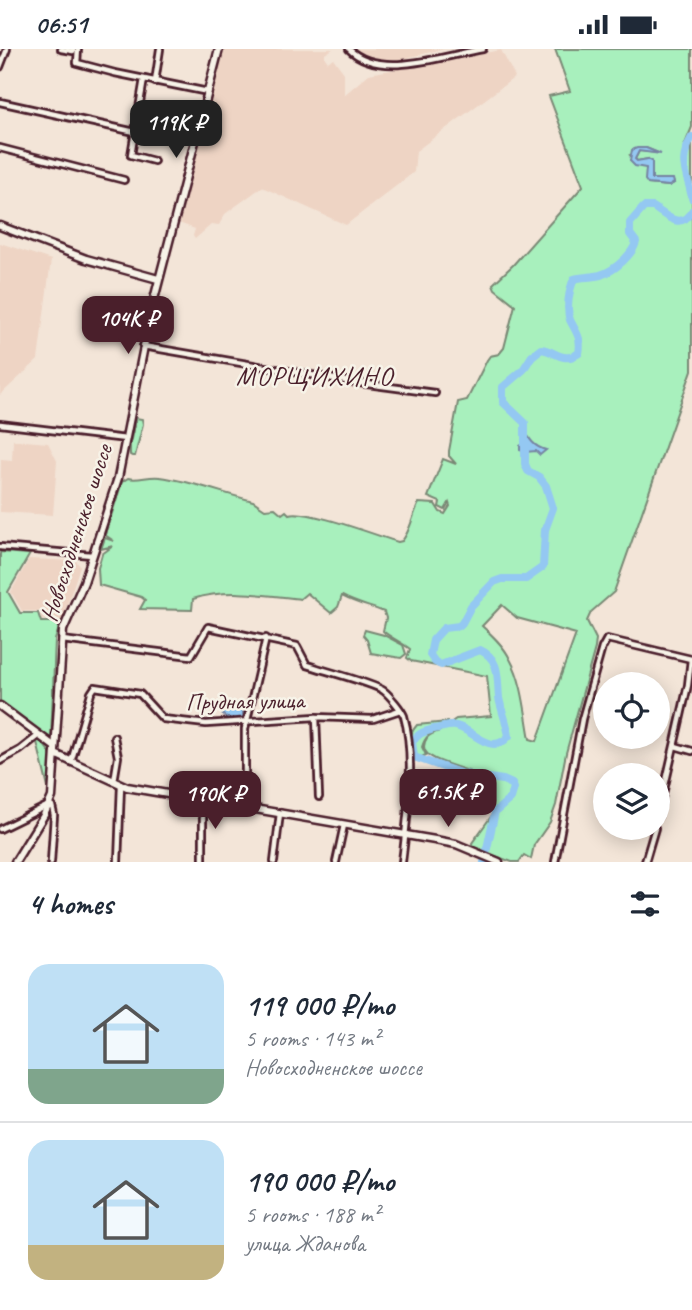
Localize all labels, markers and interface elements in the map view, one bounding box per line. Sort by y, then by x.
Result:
text: 06:51 [35,8,87,41]
pin: 119K ₽ [119,101,233,160]
text: 119K ₽ [146,108,206,137]
pin: 104K ₽ [71,296,185,356]
text: 104K ₽ [98,304,158,333]
district label: МОРЩИХИНО [236,360,395,393]
street label: Новосходненское шоссе [33,439,119,625]
map controls [593,672,670,840]
button: locate [593,672,670,749]
street label: Прудная улица [186,685,307,717]
button: layers [593,763,670,840]
pin: 61.5K ₽ [383,769,513,829]
pin: 190K ₽ [158,771,272,831]
text: 61.5K ₽ [416,777,480,806]
text: 190K ₽ [185,779,245,808]
text: 4 homes [28,885,113,923]
icon: filters [626,885,664,923]
text: 119 000 ₽/mo [245,986,394,1024]
icon: home [84,992,168,1076]
text: 5 rooms · 143 m² [245,1024,380,1053]
text: Новосходненское шоссе [245,1053,422,1082]
text: 190 000 ₽/mo [245,1162,394,1200]
icon: home [84,1168,168,1252]
text: 5 rooms · 188 m² [245,1200,380,1229]
text: улица Жданова [245,1229,365,1258]

